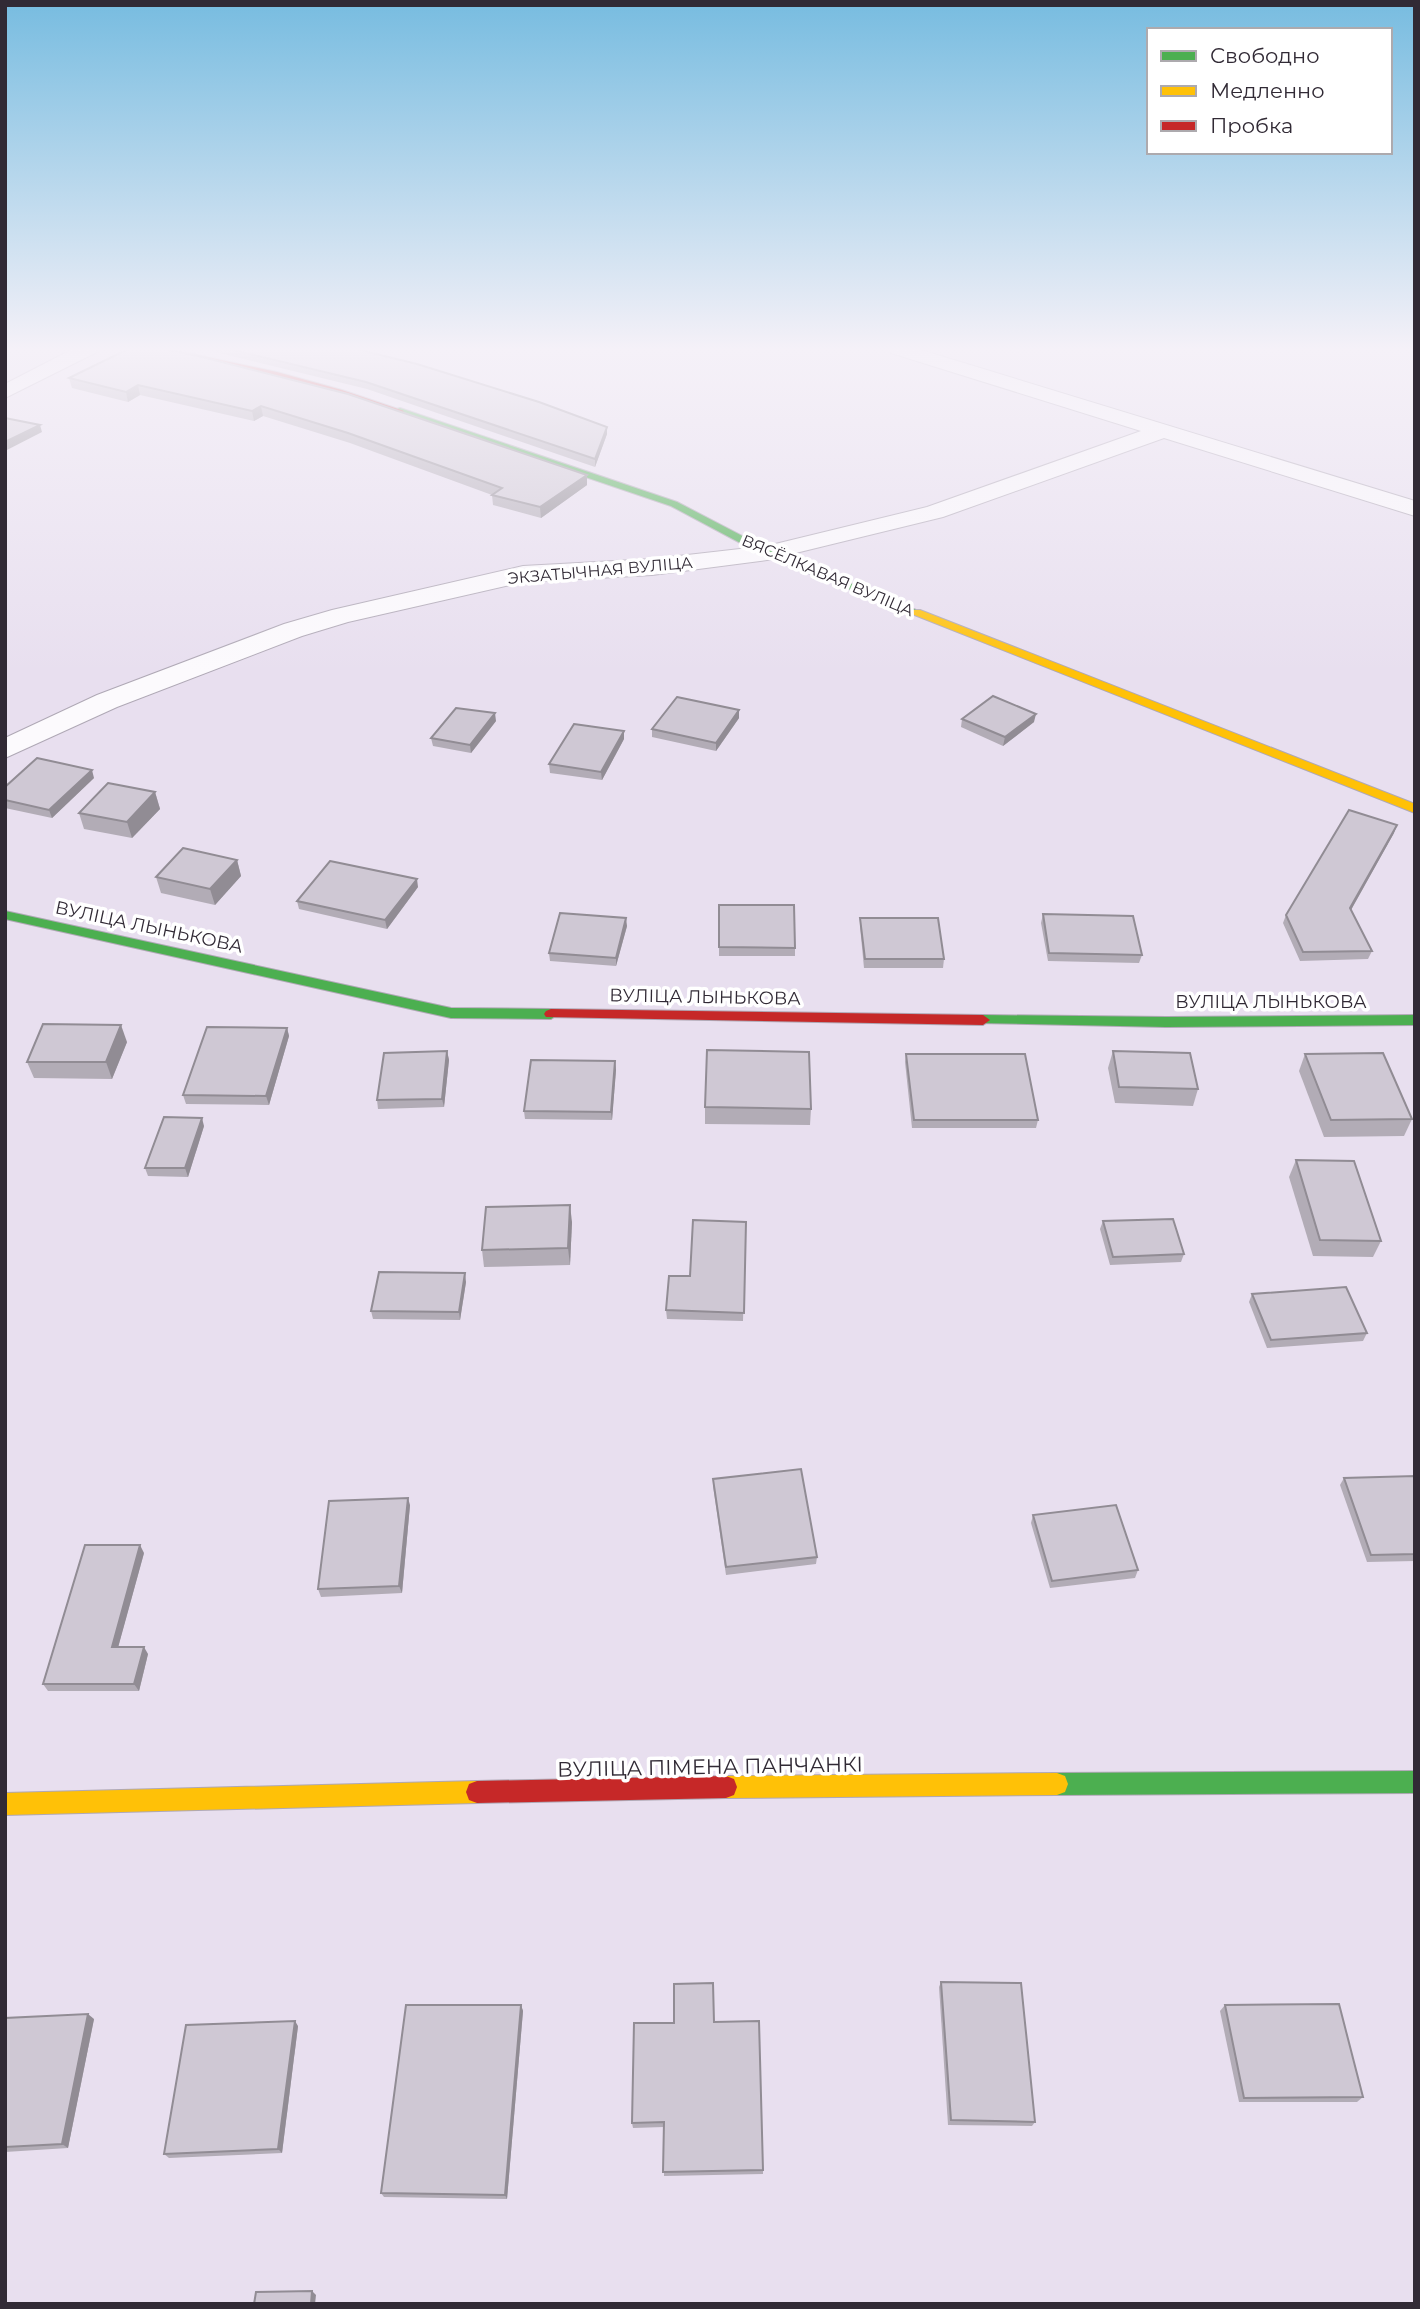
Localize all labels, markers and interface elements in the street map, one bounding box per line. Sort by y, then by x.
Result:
legend [1147,28,1392,154]
text: Свободно [1210,43,1320,68]
text: Медленно [1210,78,1325,103]
text: Пробка [1210,113,1293,138]
street label: ВЯСЁЛКАВАЯ ВУЛІЦА [739,530,917,620]
street label: ЭКЗАТЫЧНАЯ ВУЛІЦА [507,553,693,588]
street label: ВУЛІЦА ЛЫНЬКОВА [53,896,245,958]
street label: ВУЛІЦА ЛЫНЬКОВА [609,984,801,1010]
street label: ВУЛІЦА ЛЫНЬКОВА [1175,991,1367,1013]
street label: ВУЛІЦА ПІМЕНА ПАНЧАНКІ [557,1751,863,1782]

